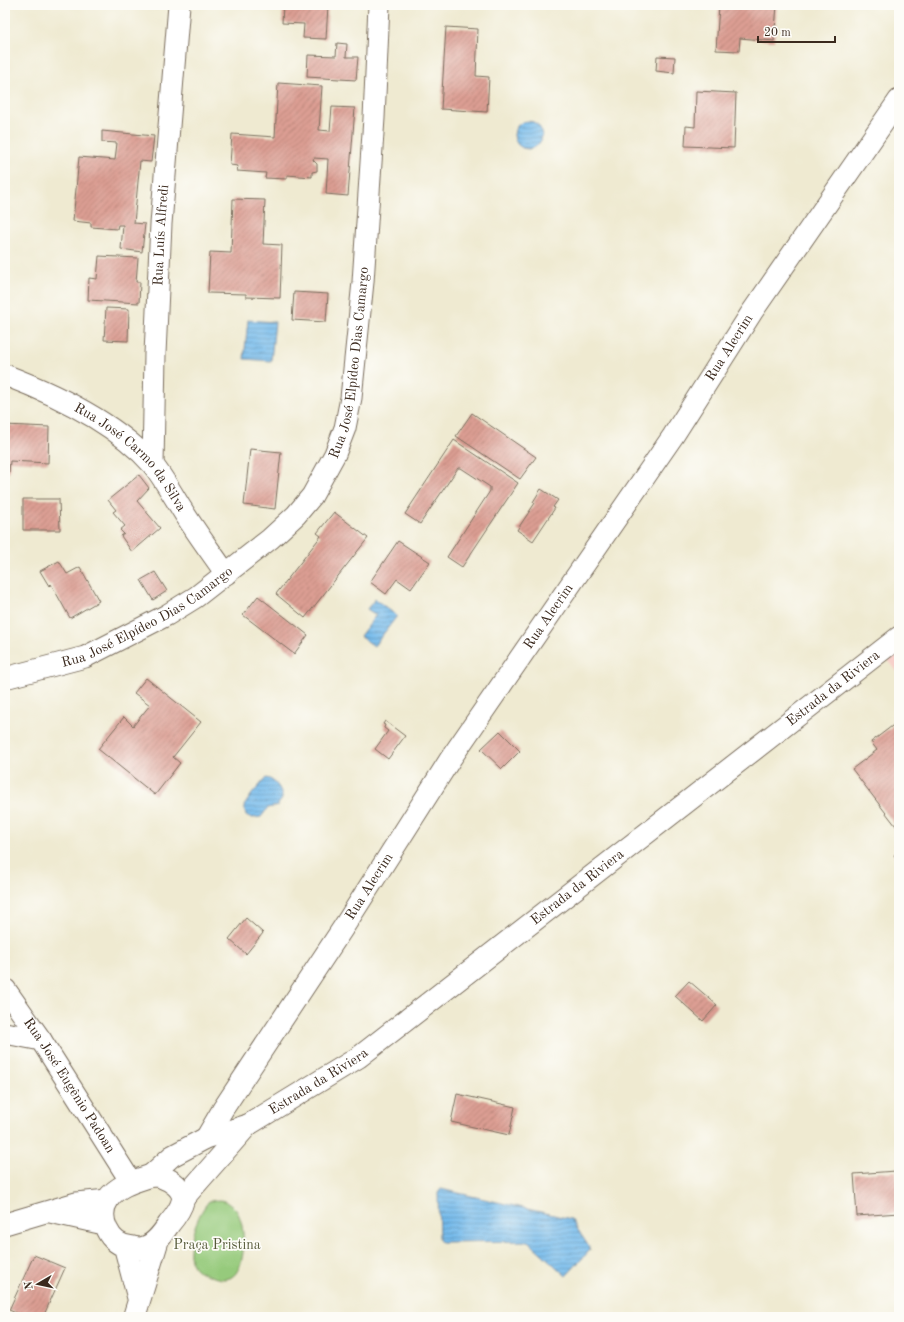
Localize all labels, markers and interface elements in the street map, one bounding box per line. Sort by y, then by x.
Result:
scale bar [758,18,835,44]
text: 20 m [764,27,791,39]
street label: Rua Luís Alfredi [151,184,171,286]
street label: Rua José Elpídeo Dias Camargo [327,266,371,461]
street label: Rua Alecrim [703,312,756,384]
street label: Rua José Carmo da Silva [72,401,188,514]
street label: Rua José Elpídeo Dias Camargo [60,564,235,670]
street label: Rua Alecrim [521,581,576,652]
street label: Estrada da Riviera [784,648,882,729]
street label: Estrada da Riviera [528,847,627,928]
street label: Rua Alecrim [343,851,396,922]
street label: Rua José Eugênio Padoan [21,1015,118,1156]
street label: Estrada da Riviera [266,1046,371,1117]
park label: Praça Pristina [173,1238,261,1252]
north arrow [18,1264,58,1304]
text: N [23,1280,36,1290]

